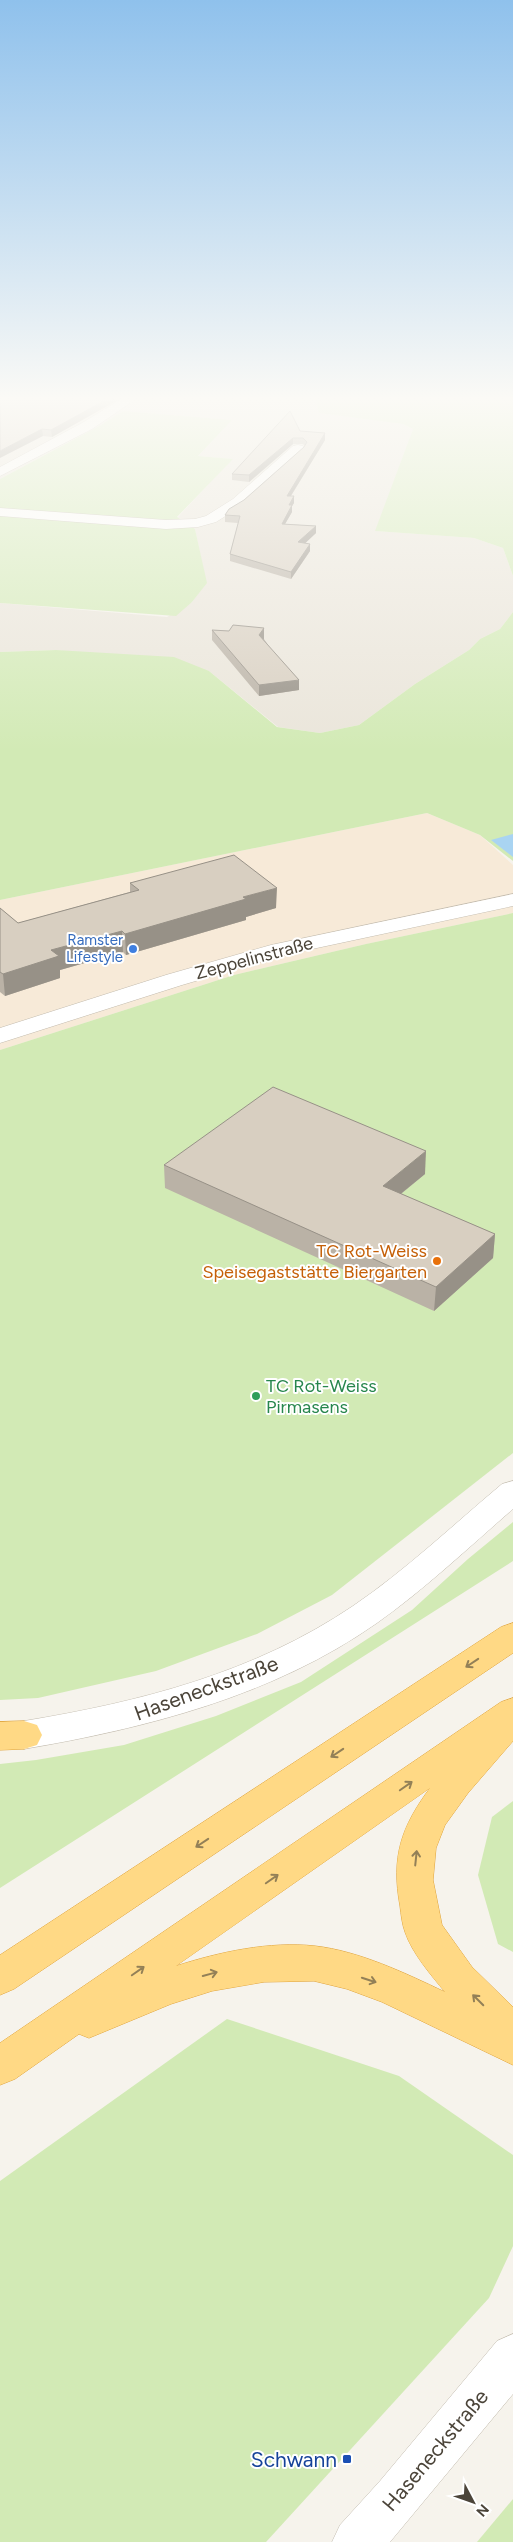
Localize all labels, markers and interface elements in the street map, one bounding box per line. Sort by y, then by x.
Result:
place label: Ramster Lifestyle [66,931,123,966]
street label: Zeppelinstraße [193,932,315,984]
marker: Ramster Lifestyle [127,943,139,955]
place label: TC Rot-Weiss Speisegaststätte Biergarten [202,1240,427,1283]
marker: TC Rot-Weiss Speisegaststätte Biergarten [431,1255,443,1267]
place label: TC Rot-Weiss Pirmasens [266,1375,377,1418]
marker: TC Rot-Weiss Pirmasens [250,1390,262,1402]
street label: Haseneckstraße [131,1650,281,1726]
one-way arrow [466,1658,480,1668]
one-way arrow [330,1748,344,1758]
one-way arrow [399,1781,413,1791]
one-way arrow [195,1838,209,1848]
one-way arrow [411,1850,421,1866]
one-way arrow [265,1874,279,1884]
one-way arrow [131,1966,145,1976]
one-way arrow [202,1969,218,1979]
one-way arrow [361,1975,377,1985]
one-way arrow [472,1994,485,2006]
street label: Haseneckstraße [377,2384,493,2516]
place label: Schwann [251,2447,337,2472]
marker: Schwann [341,2453,353,2465]
north arrow [448,2477,498,2527]
text: N [472,2501,492,2520]

